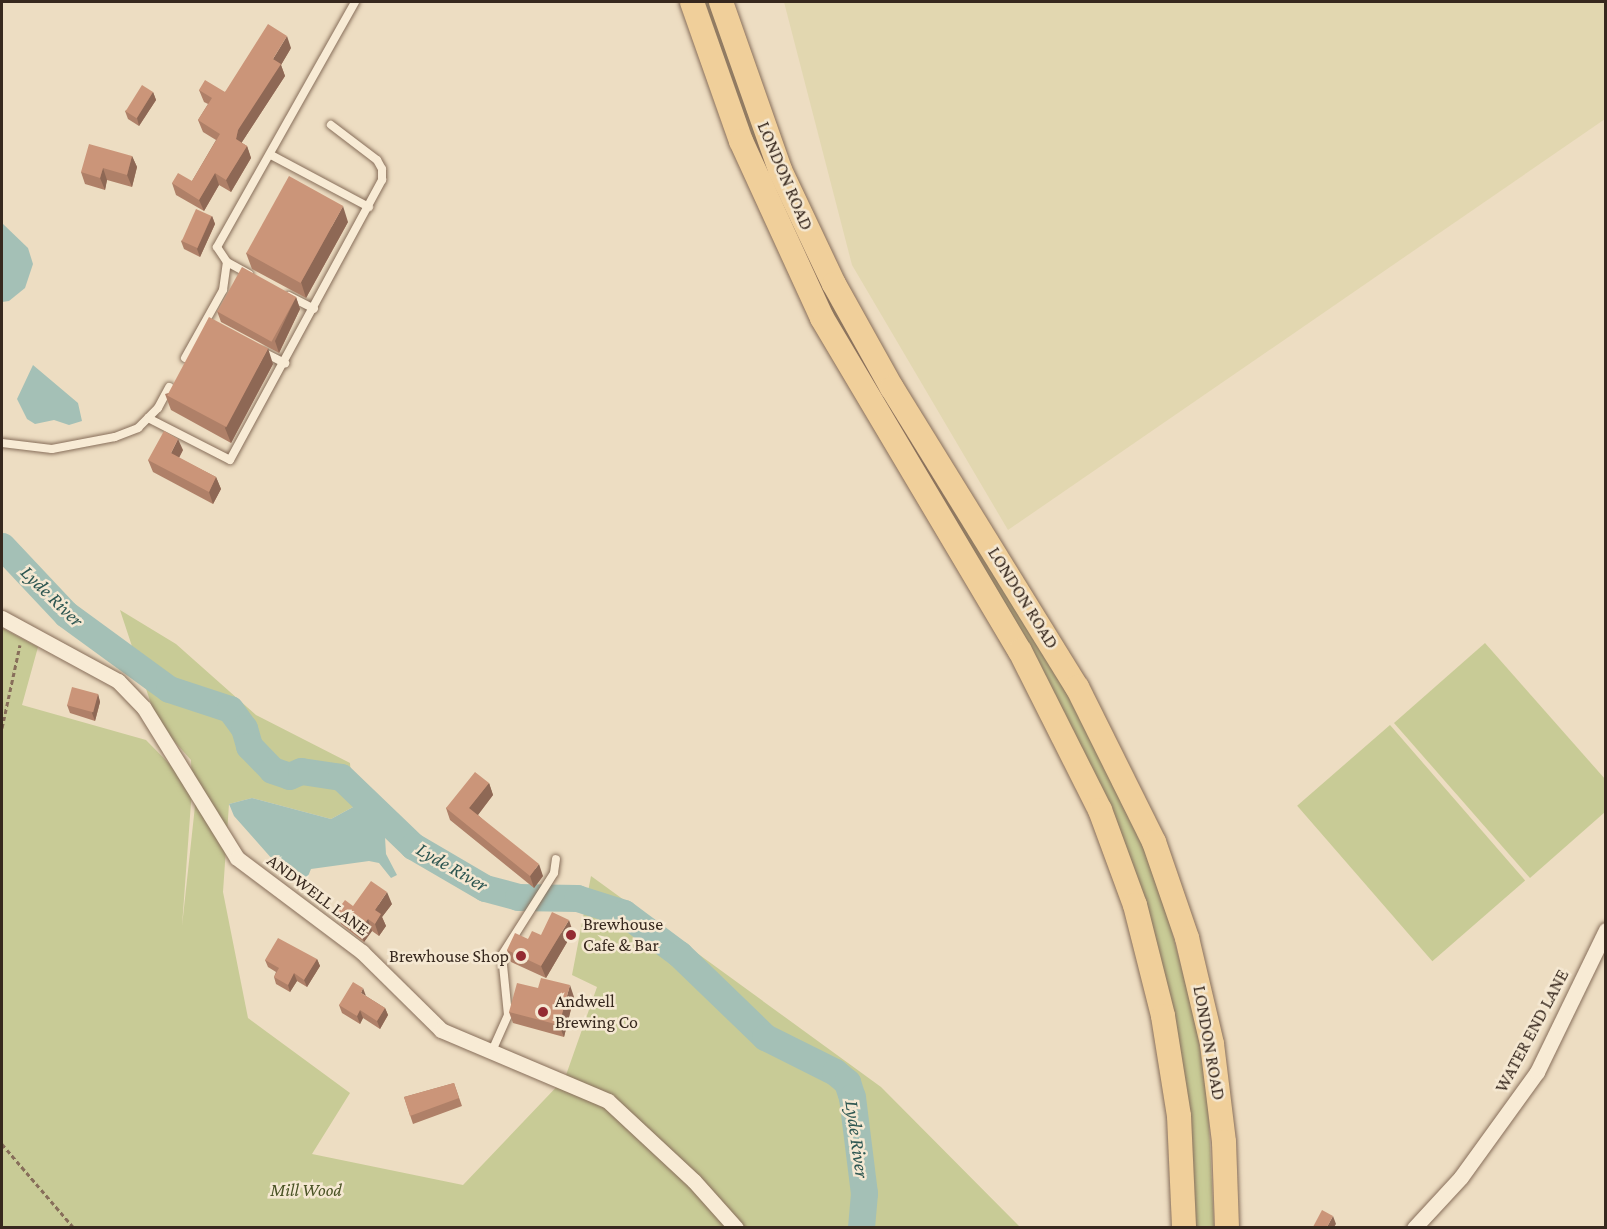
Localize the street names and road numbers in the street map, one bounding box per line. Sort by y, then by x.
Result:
street label: LONDON ROAD [752,118,818,234]
street label: LONDON ROAD [983,543,1063,653]
street label: ANDWELL LANE [263,850,373,940]
street label: WATER END LANE [1490,966,1574,1096]
street label: LONDON ROAD [1188,984,1230,1102]

